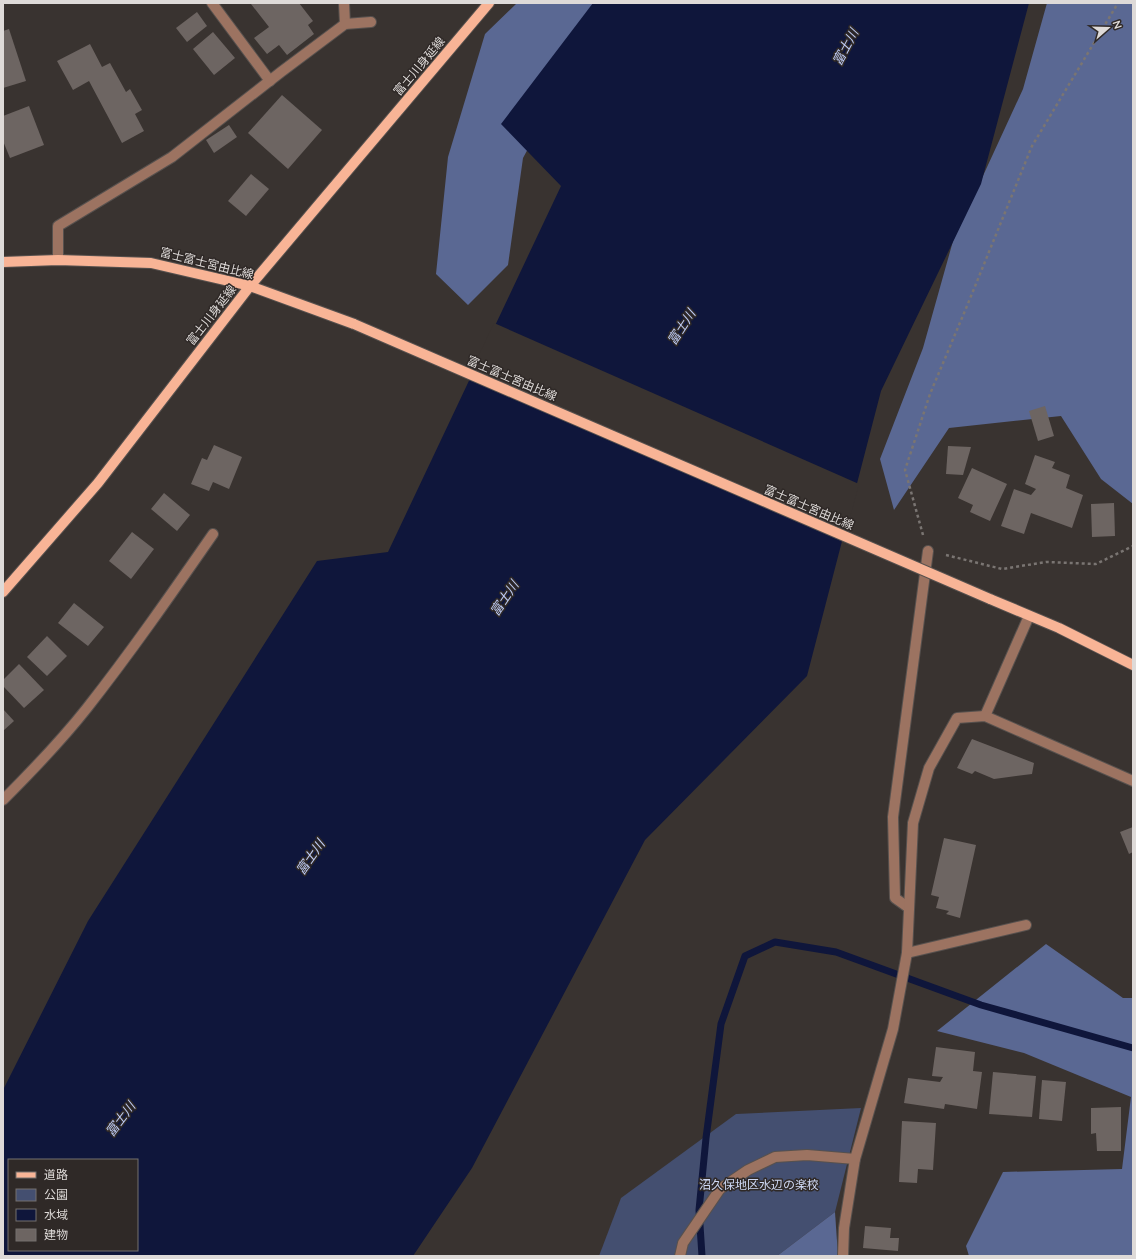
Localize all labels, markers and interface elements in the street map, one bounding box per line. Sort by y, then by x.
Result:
north arrow [1088,8,1128,48]
text: N [1109,18,1125,31]
water label: 富士川 [829,24,862,68]
street label: 富士川身延線 [390,34,448,98]
street label: 富士富士宮由比線 [159,244,255,282]
street label: 富士川身延線 [183,282,239,348]
water label: 富士川 [664,305,699,348]
street label: 富士富士宮由比線 [465,352,559,404]
street label: 富士富士宮由比線 [762,481,856,533]
water label: 富士川 [486,576,523,619]
water label: 富士川 [292,835,329,878]
water label: 富士川 [102,1097,139,1139]
legend [8,1159,138,1251]
text: 道路 [44,1167,68,1182]
park label: 沼久保地区水辺の楽校 [699,1177,819,1192]
text: 公園 [44,1187,68,1202]
text: 水域 [44,1207,68,1222]
text: 建物 [44,1227,68,1242]

